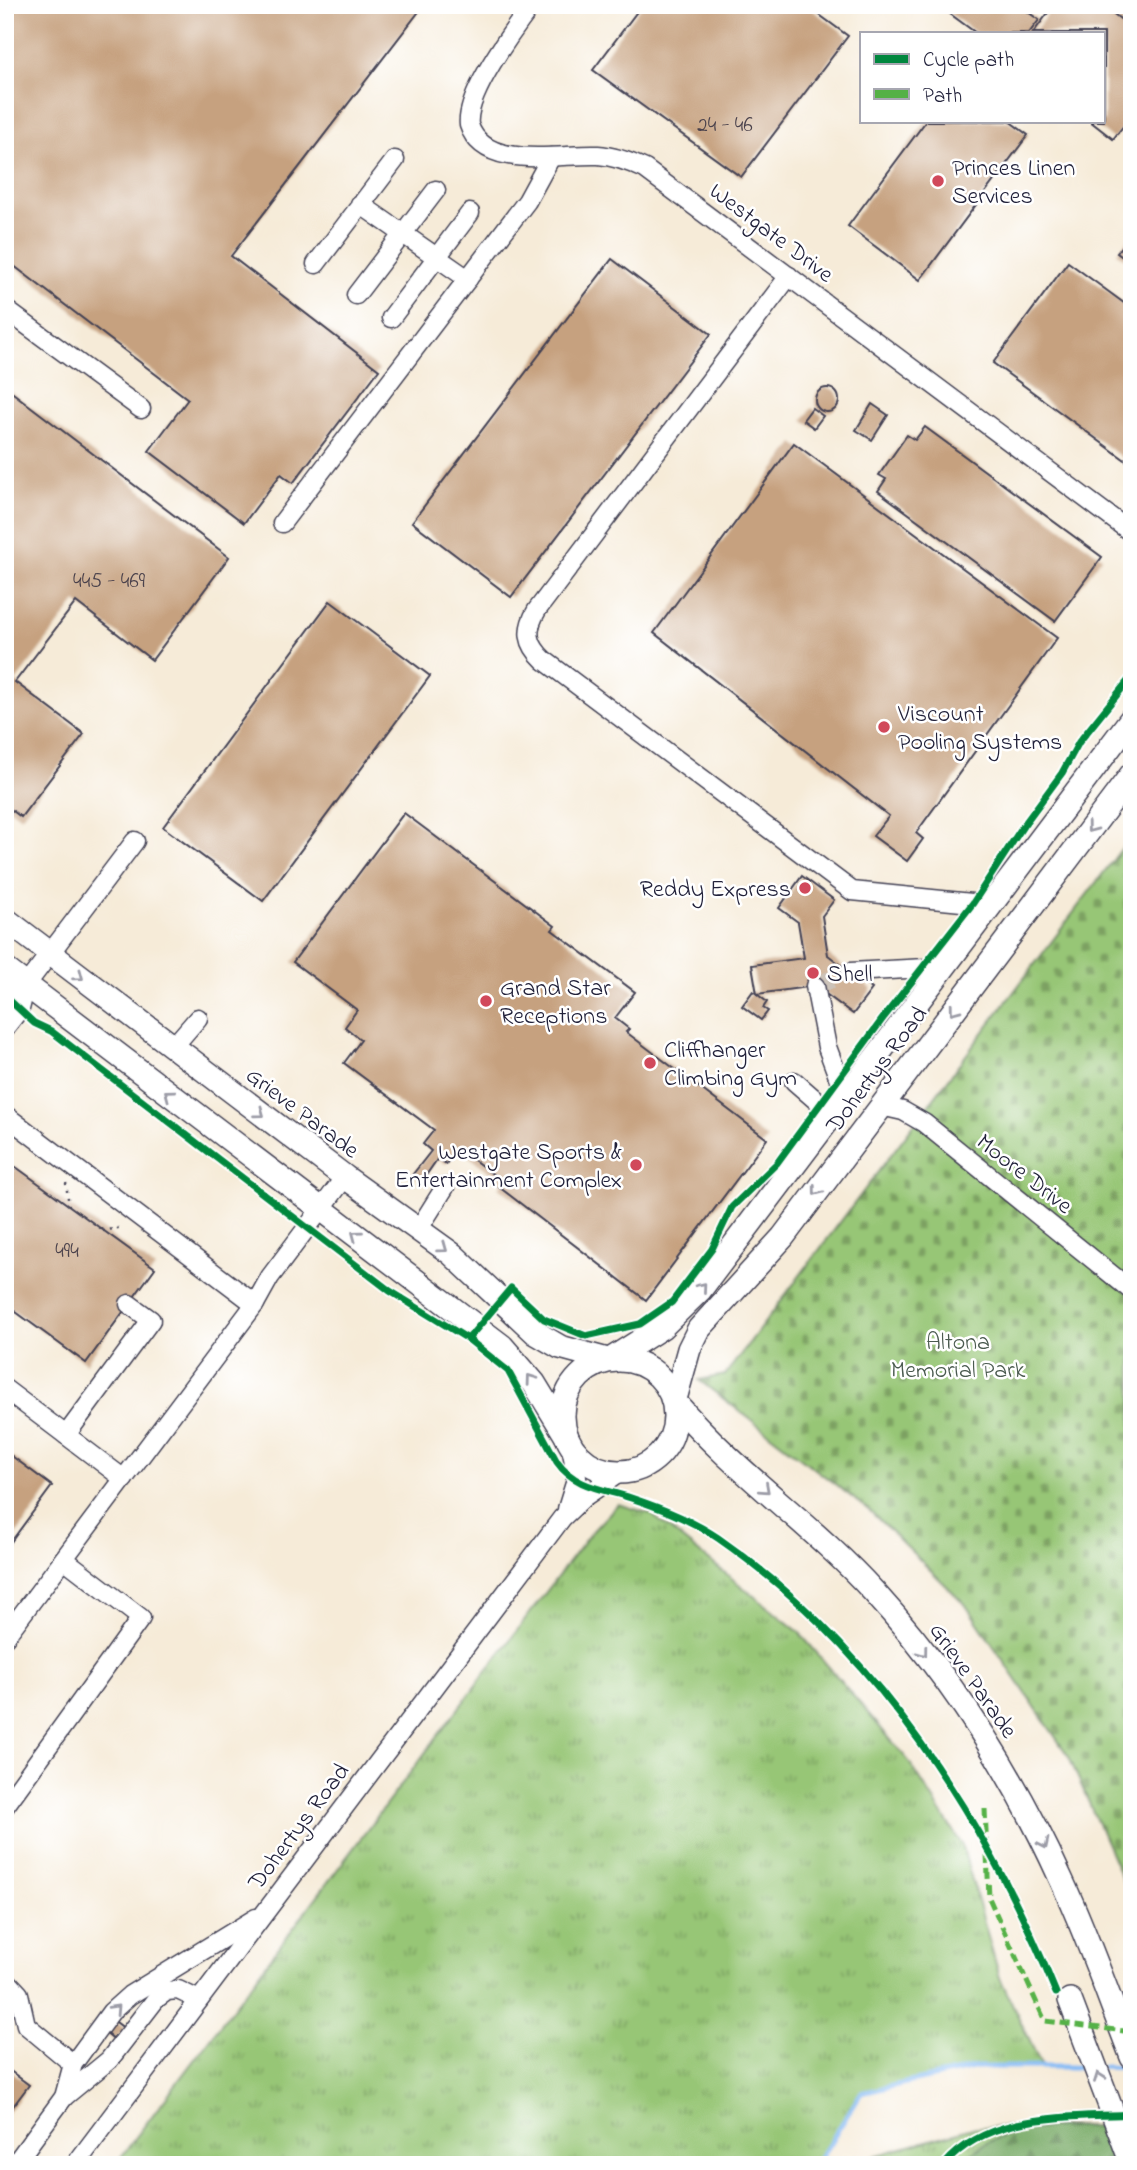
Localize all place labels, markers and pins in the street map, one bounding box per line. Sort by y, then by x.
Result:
place label: Princes Linen Services [952,152,1075,215]
marker: Princes Linen Services [930,173,946,189]
place label: Viscount Pooling Systems [897,698,1062,762]
marker: Viscount Pooling Systems [876,719,892,735]
place label: Reddy Express [640,873,791,909]
marker: Reddy Express [797,880,813,896]
place label: Shell [827,958,873,993]
marker: Shell [805,965,821,981]
place label: Grand Star Receptions [500,972,611,1035]
marker: Grand Star Receptions [478,993,494,1009]
place label: Cliffhanger Climbing Gym [664,1034,797,1098]
marker: Cliffhanger Climbing Gym [642,1055,658,1071]
place label: Westgate Sports & Entertainment Complex [395,1136,622,1199]
marker: Westgate Sports & Entertainment Complex [628,1157,644,1173]

